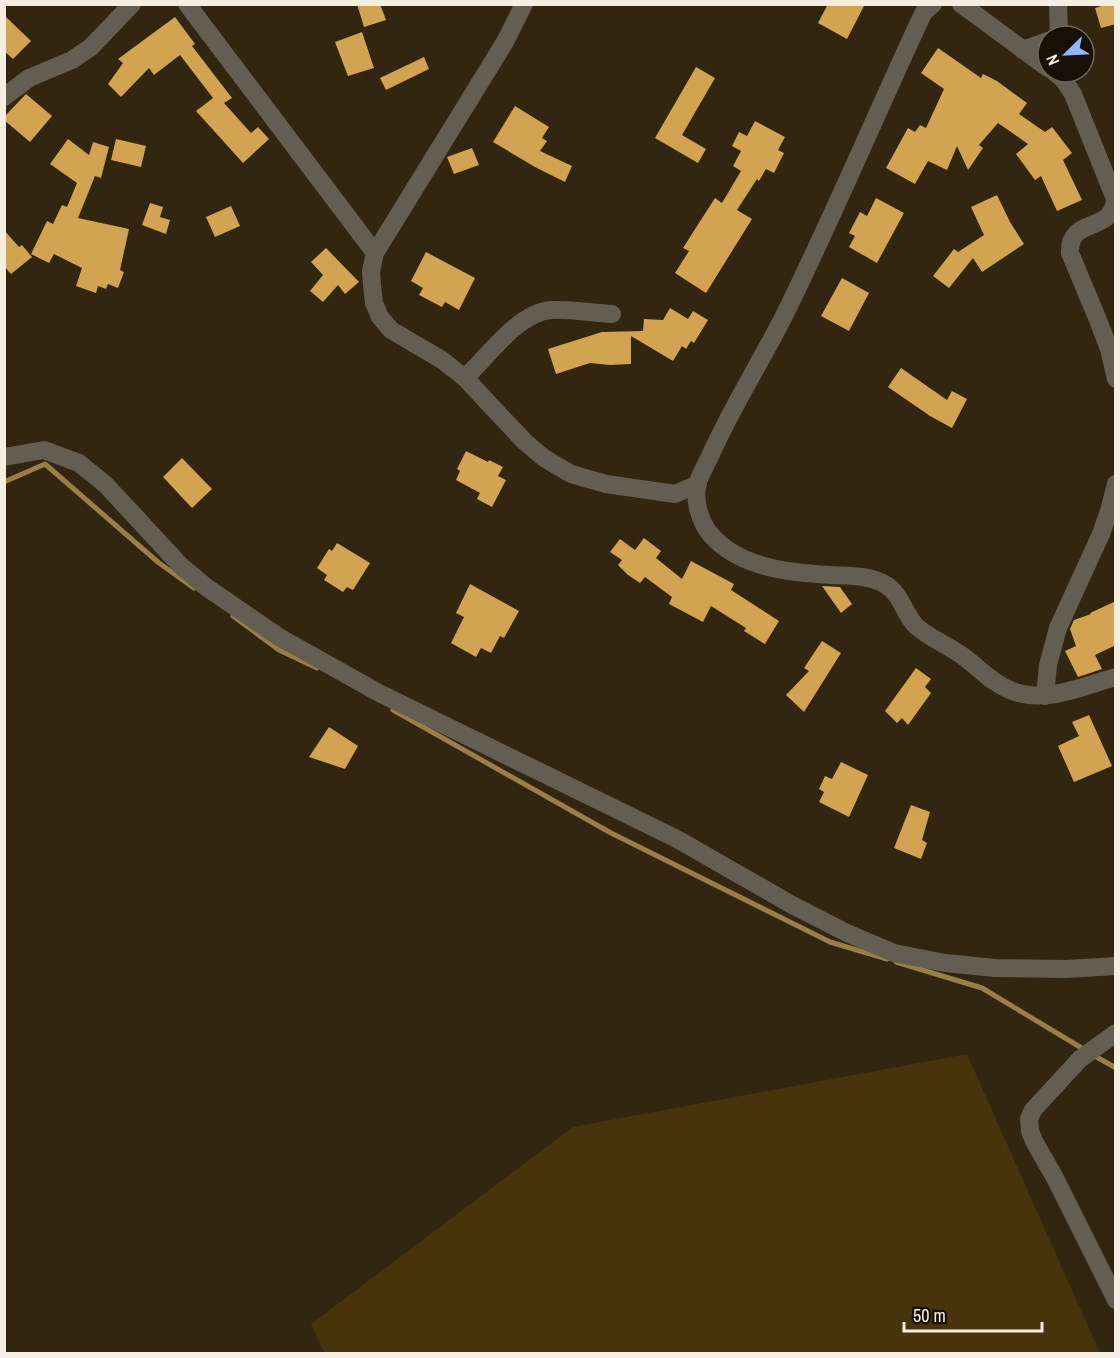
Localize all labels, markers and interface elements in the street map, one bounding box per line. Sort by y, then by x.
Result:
north arrow [1036,24,1096,84]
text: N [1040,51,1064,69]
scale bar [904,1295,1042,1333]
text: 50 m [913,1303,946,1328]

